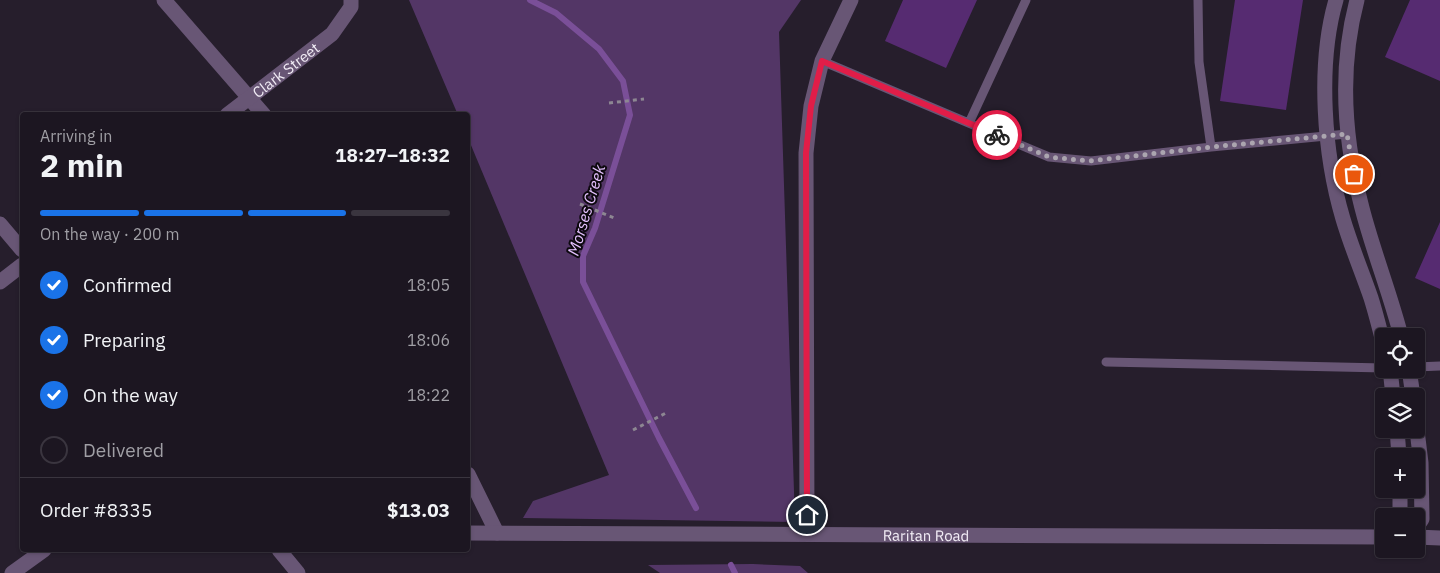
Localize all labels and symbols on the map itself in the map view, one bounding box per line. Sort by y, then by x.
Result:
street label: Clark Street [248,38,323,102]
courier [972,110,1022,160]
pin [1333,153,1375,195]
water label: Morses Creek [563,161,610,258]
pin [786,494,828,536]
street label: Raritan Road [883,525,969,545]

